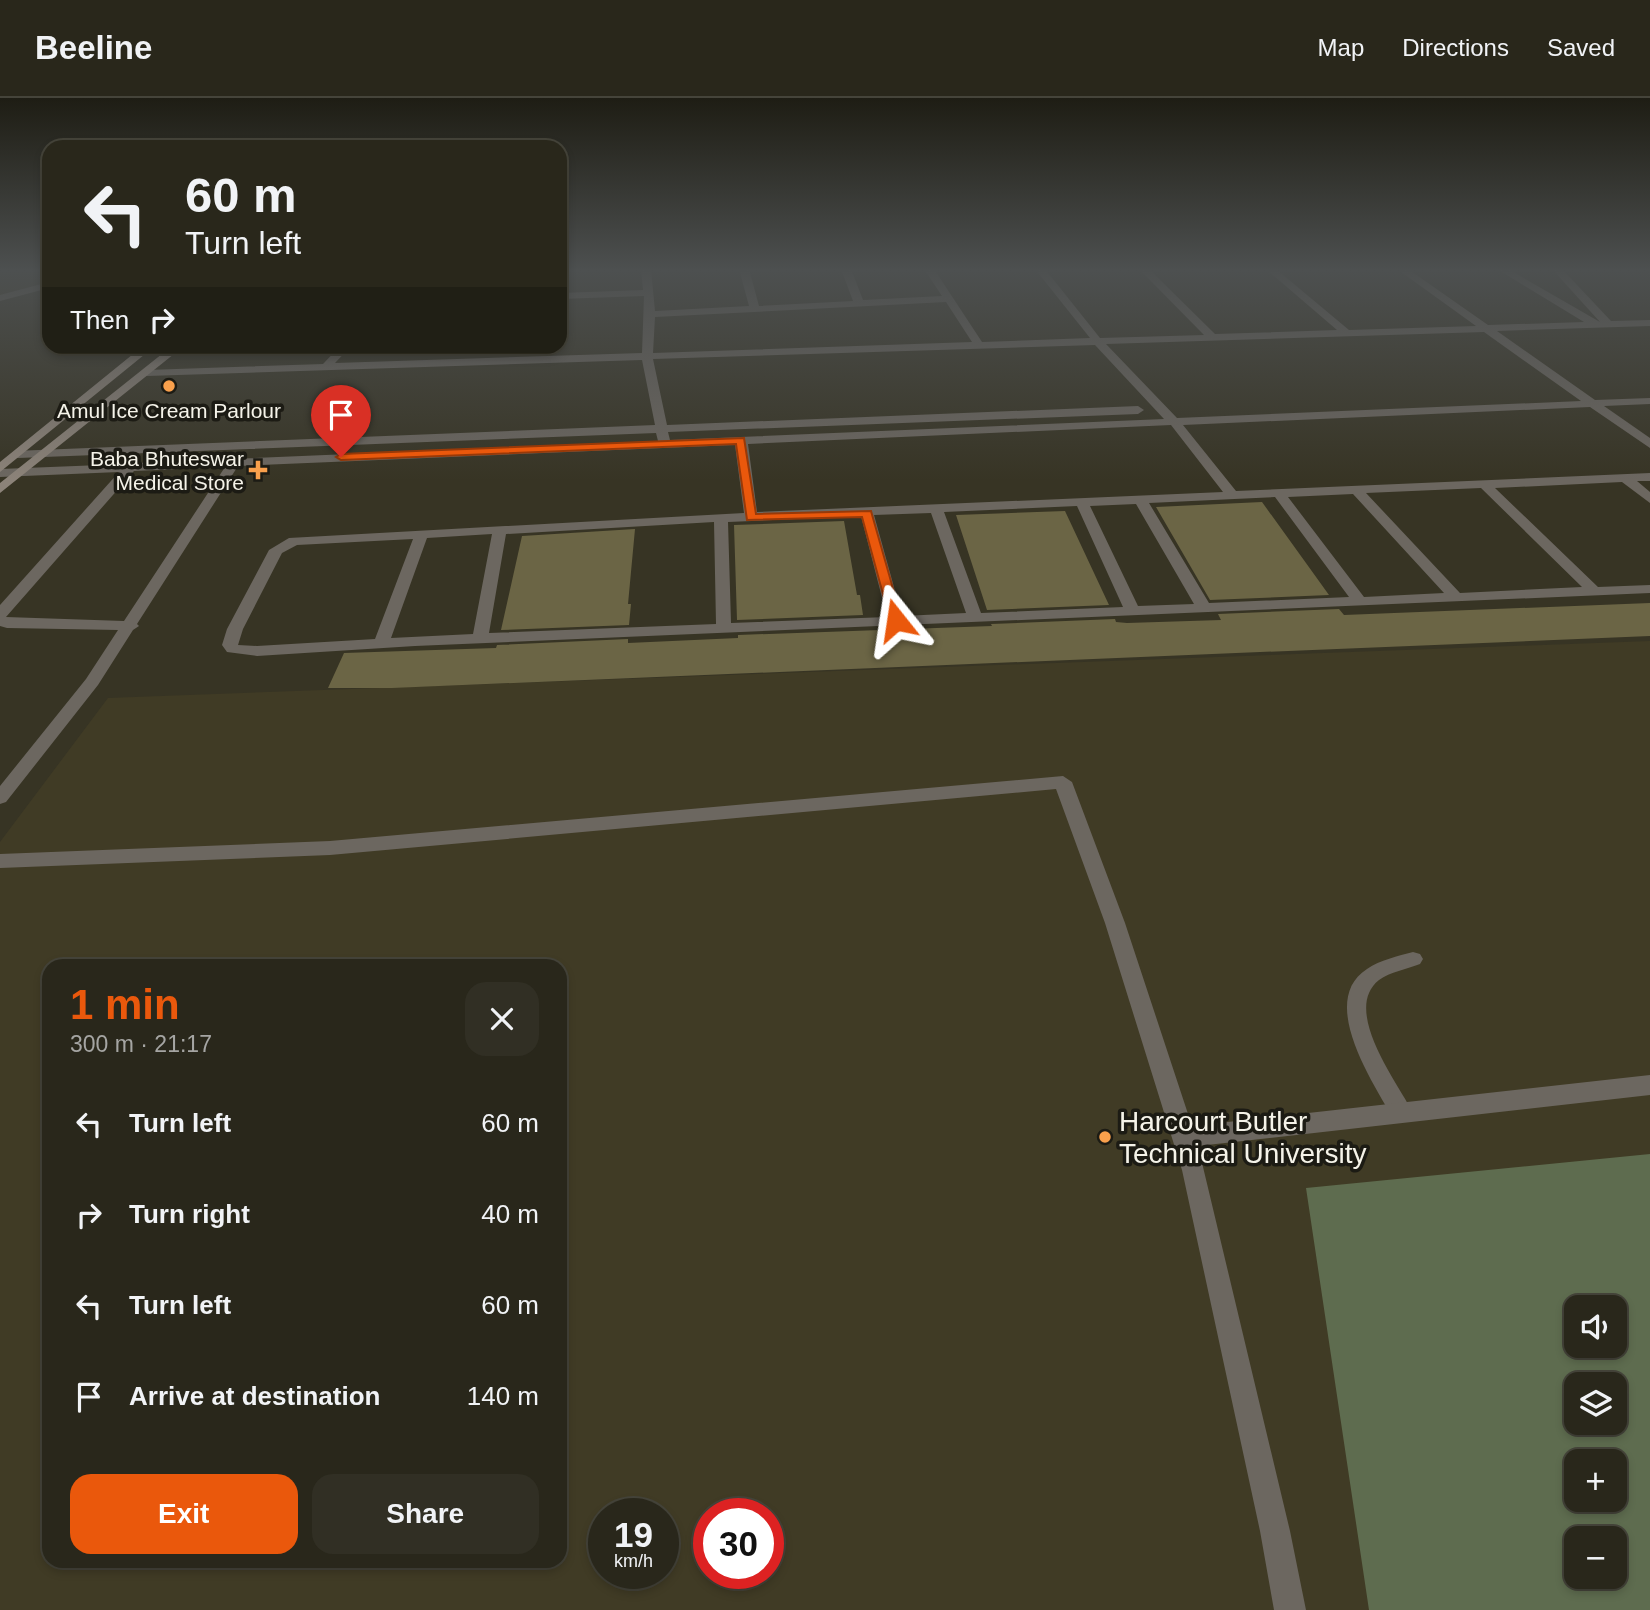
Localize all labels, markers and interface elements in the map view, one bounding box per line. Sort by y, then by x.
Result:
text: Beeline [35,29,152,66]
text: Map [1318,34,1364,61]
text: Directions [1402,34,1509,61]
text: Saved [1547,34,1615,61]
icon: left [70,168,161,259]
text: 60 m [185,168,297,222]
text: Turn left [185,225,301,261]
icon: right [143,301,181,339]
text: Then [70,305,129,335]
marker: Amul Ice Cream Parlour [161,378,177,394]
pin [311,385,371,457]
icon: arrive [322,396,360,434]
place label: Amul Ice Cream Parlour [57,399,281,422]
place label: Baba Bhuteswar Medical Store [90,447,244,494]
marker: Baba Bhuteswar Medical Store [250,462,266,478]
position arrow [859,583,933,657]
text: 1 min [70,981,180,1028]
button: close [465,982,539,1056]
text: 300 m · 21:17 [70,1031,212,1057]
icon: left [70,1105,108,1143]
place label: Harcourt Butler Technical University [1119,1106,1366,1169]
text: Turn left [129,1108,231,1138]
text: 60 m [481,1108,539,1138]
marker: Harcourt Butler Technical University [1097,1129,1113,1145]
icon: right [70,1196,108,1234]
text: Turn right [129,1199,250,1229]
text: 40 m [481,1199,539,1229]
icon: left [70,1287,108,1325]
text: Turn left [129,1290,231,1320]
text: 60 m [481,1290,539,1320]
map controls [1564,1295,1627,1589]
button: sound [1564,1295,1627,1358]
button: layers [1564,1372,1627,1435]
icon: arrive [70,1378,108,1416]
text: Arrive at destination [129,1381,380,1411]
text: 140 m [467,1381,539,1411]
button: + [1564,1449,1627,1512]
button: Exit [70,1474,298,1554]
button: Share [312,1474,539,1554]
speed limit sign: 30 [693,1498,784,1589]
text: 19 [614,1515,653,1554]
button: − [1564,1526,1627,1589]
text: km/h [614,1551,653,1571]

